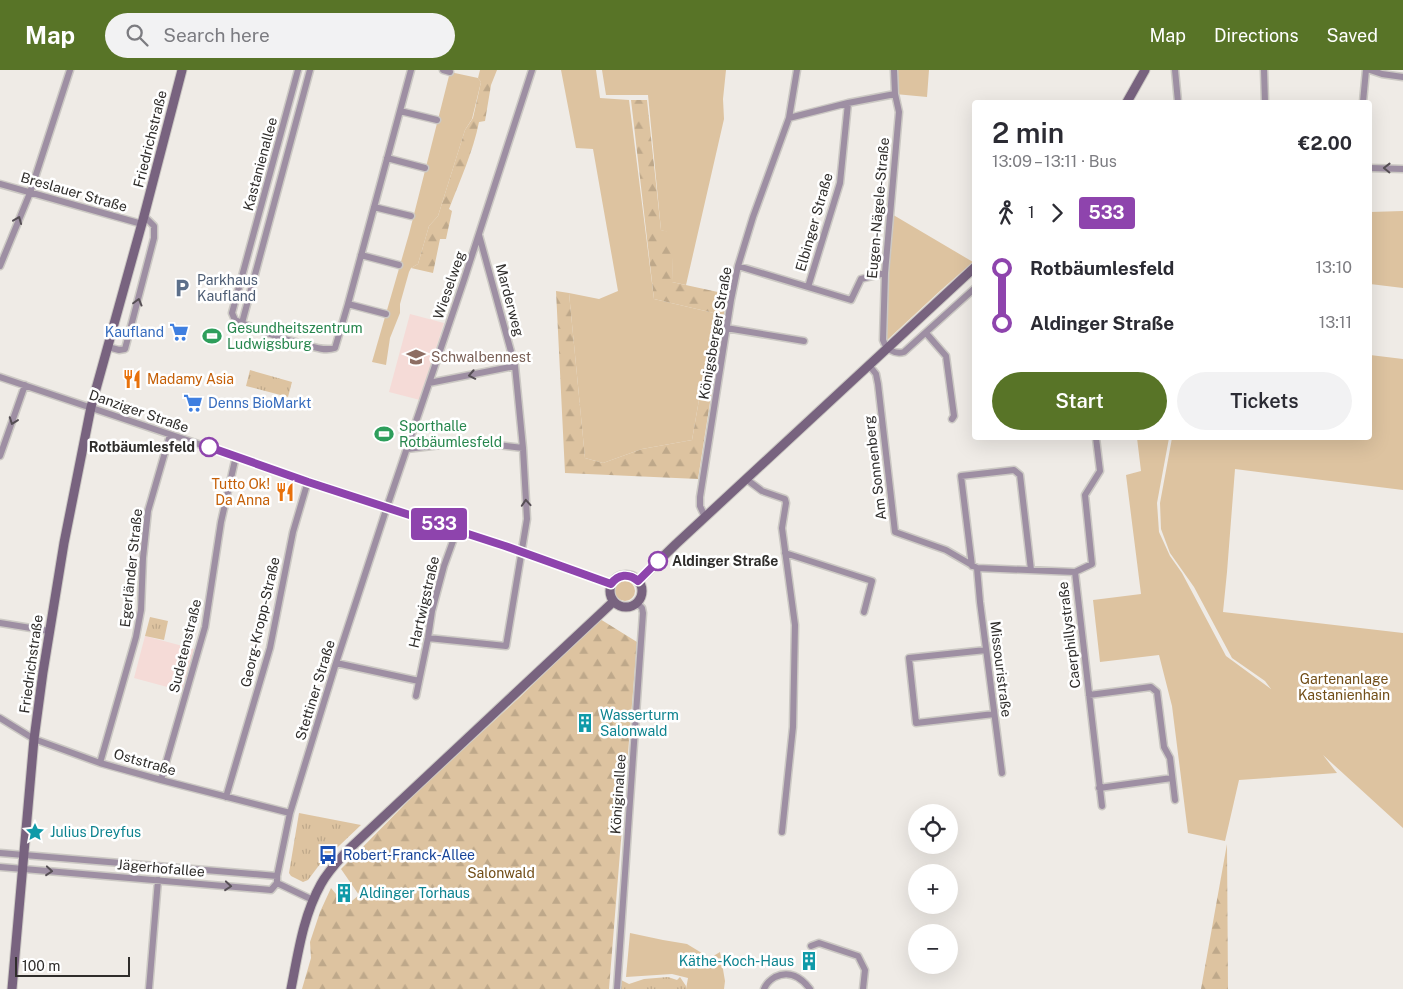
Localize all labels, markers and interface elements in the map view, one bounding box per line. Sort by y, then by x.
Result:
search box [105,13,455,58]
text: Map [25,21,75,49]
icon: search [123,21,151,49]
text: Search here [163,24,270,46]
text: Map [1149,25,1186,46]
text: Directions [1214,25,1299,46]
text: Saved [1327,25,1378,46]
street label: Friedrichstraße [130,89,170,189]
street label: Kastanienallee [240,115,280,213]
text: 2 min [992,116,1064,149]
text: €2.00 [1298,132,1352,154]
street label: Eugen-Nägele-Straße [864,137,892,279]
text: 13:09 – 13:11 · Bus [992,152,1117,171]
one-way arrow [1382,163,1390,173]
street label: Breslauer Straße [19,169,129,215]
street label: Elbinger Straße [792,171,836,273]
icon: walk [992,199,1020,227]
icon: forward [1043,199,1071,227]
text: 533 [1089,202,1125,223]
text: 1 [1028,203,1035,222]
one-way arrow [13,217,23,225]
street label: Wieselweg [430,249,468,321]
text: Rotbäumlesfeld [1030,257,1174,279]
text: 13:10 [1315,258,1352,277]
street label: Marderweg [493,262,527,338]
street label: Königsberger Straße [695,265,735,401]
place label: Parkhaus Kaufland [197,272,258,304]
parking icon: Parkhaus Kaufland [171,277,193,299]
one-way arrow [132,298,142,306]
text: Aldinger Straße [1030,312,1174,334]
text: 13:11 [1319,313,1352,332]
place label: Gesundheitszentrum Ludwigsburg [227,320,363,352]
supermarket icon: Kaufland [168,321,190,343]
place label: Kaufland [105,324,164,340]
sports icon: Gesundheitszentrum Ludwigsburg [201,325,223,347]
school or university icon: Schwalbennest [405,346,427,368]
place label: Schwalbennest [431,349,531,365]
restaurant icon: Madamy Asia [121,368,143,390]
one-way arrow [468,369,476,380]
place label: Madamy Asia [147,371,234,387]
button: Start [992,372,1167,430]
button: Tickets [1177,372,1352,430]
street label: Danziger Straße [87,386,191,436]
supermarket icon: Denns BioMarkt [182,392,204,414]
place label: Denns BioMarkt [208,395,312,411]
street label: Am Sonnenberg [861,415,889,521]
one-way arrow [9,416,19,424]
place label: Sporthalle Rotbäumlesfeld [399,418,502,450]
sports icon: Sporthalle Rotbäumlesfeld [373,423,395,445]
marker: Rotbäumlesfeld [199,437,219,457]
place label: Rotbäumlesfeld [89,439,195,455]
place label: Tutto Ok! Da Anna [212,476,270,508]
restaurant icon: Tutto Ok! Da Anna [274,481,296,503]
one-way arrow [521,499,532,507]
street label: Egerländer Straße [117,508,145,628]
line badge: 533 [410,508,468,540]
text: 533 [421,513,457,534]
marker: Aldinger Straße [648,551,668,571]
place label: Aldinger Straße [672,553,778,569]
street label: Georg-Kropp-Straße [237,555,283,689]
street label: Hartwigstraße [406,555,442,649]
street label: Caerphillystraße [1055,581,1083,689]
street label: Sudetenstraße [166,597,204,695]
street label: Friedrichstraße [16,614,46,714]
street label: Missouristraße [987,620,1015,718]
street label: Stettiner Straße [292,638,338,742]
park label: Gartenanlage Kastanienhain [1298,671,1390,703]
place label: Wasserturm Salonwald [600,707,679,739]
building icon: Wasserturm Salonwald [574,712,596,734]
street label: Oststraße [112,745,178,779]
street label: Königinallee [607,753,629,835]
map controls [908,804,958,974]
button: locate [908,804,958,854]
place icon: Julius Dreyfus [24,821,46,843]
place label: Julius Dreyfus [50,824,141,840]
bus stop icon: Robert-Franck-Allee [317,844,339,866]
place label: Robert-Franck-Allee [343,847,475,863]
street label: Jägerhofallee [117,856,206,880]
button: + [908,864,958,914]
one-way arrow [45,865,53,876]
park label: Salonwald [467,865,535,881]
one-way arrow [224,880,232,891]
building icon: Aldinger Torhaus [333,882,355,904]
place label: Aldinger Torhaus [359,885,470,901]
button: − [908,924,958,974]
building icon: Käthe-Koch-Haus [798,950,820,972]
place label: Käthe-Koch-Haus [679,953,794,969]
scale bar [15,954,130,977]
text: 100 m [22,958,60,974]

